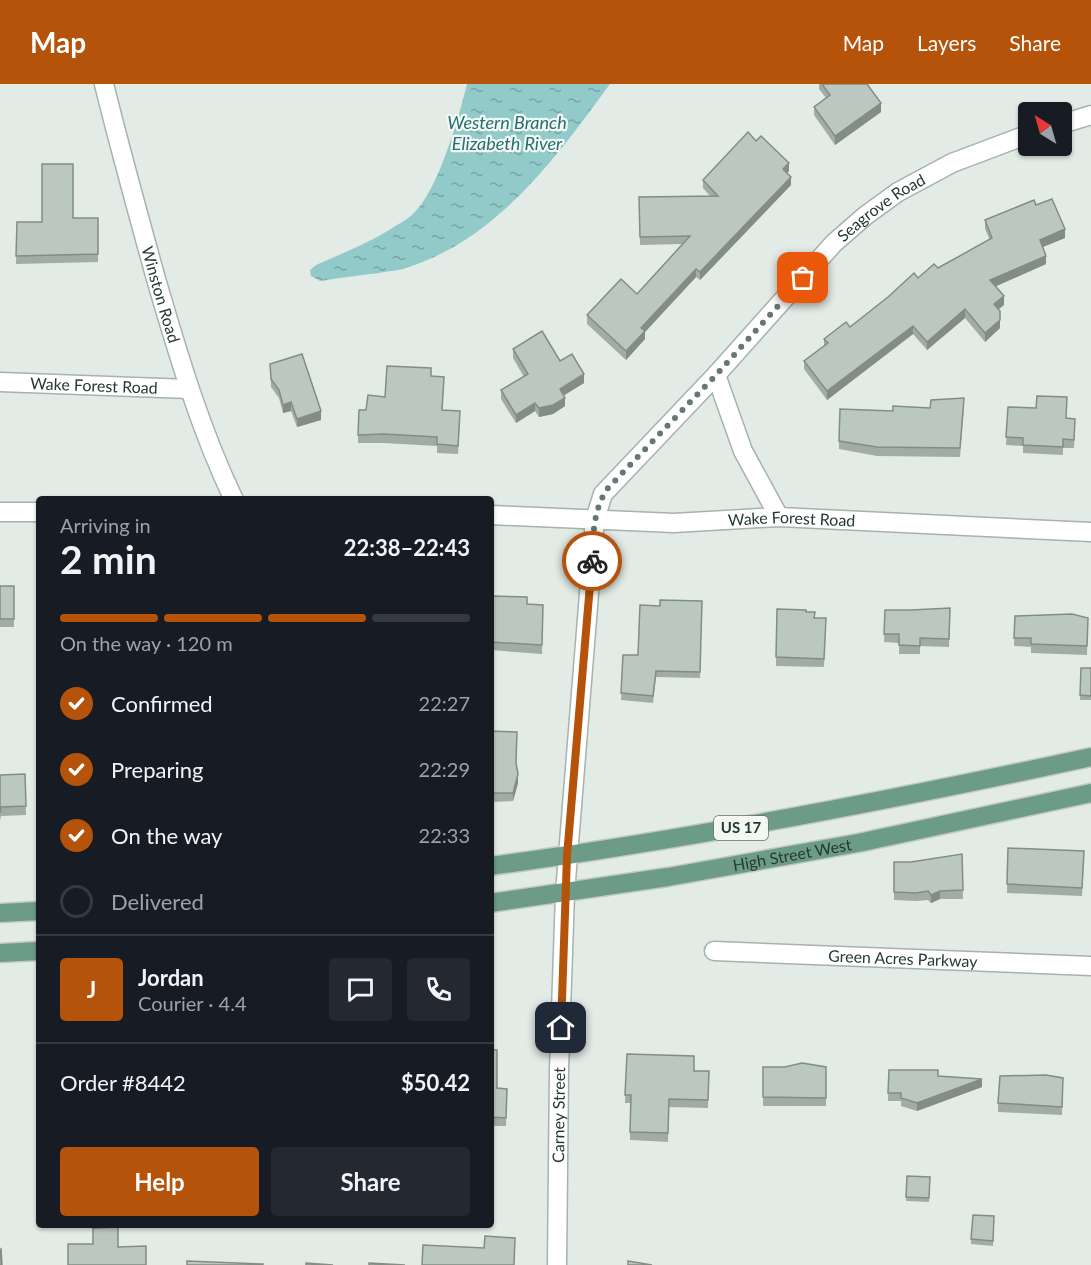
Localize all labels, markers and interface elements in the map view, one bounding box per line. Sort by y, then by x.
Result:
text: Map [30,25,86,59]
text: Map [843,30,884,55]
text: Layers [917,30,976,55]
text: Share [1009,30,1061,55]
north arrow [1018,102,1072,156]
map controls [1018,102,1072,156]
water label: Western Branch Elizabeth River [447,111,567,154]
street label: Seagrove Road [833,169,928,245]
street label: Winston Road [138,244,184,345]
pin [777,252,828,303]
icon: bag [786,261,819,294]
street label: Wake Forest Road [30,373,158,397]
street label: Wake Forest Road [727,507,856,530]
text: Arriving in [60,513,151,537]
courier [562,531,622,591]
text: 22:38–22:43 [344,534,470,561]
text: 2 min [60,536,157,582]
icon: bike [576,545,609,578]
text: On the way · 120 m [60,631,233,655]
icon: check [60,687,93,720]
text: Confirmed [111,690,213,717]
text: 22:27 [419,691,470,715]
icon: check [60,753,93,786]
text: Preparing [111,756,203,783]
text: 22:29 [419,757,470,781]
road number: US 17 [714,816,768,840]
icon: check [60,819,93,852]
text: On the way [111,822,222,849]
text: 22:33 [419,823,470,847]
street label: High Street West [731,834,853,874]
text: Delivered [111,888,204,915]
street label: Green Acres Parkway [828,946,979,971]
button: chat [329,958,392,1021]
button: phone [407,958,470,1021]
text: Jordan [138,964,204,991]
text: J [87,976,96,1003]
text: Courier · 4.4 [138,991,247,1015]
pin [535,1002,586,1053]
icon: home [544,1011,577,1044]
street label: Carney Street [548,1067,568,1163]
text: Order #8442 [60,1069,186,1096]
text: $50.42 [401,1069,470,1096]
button: Help [60,1147,259,1216]
button: Share [271,1147,470,1216]

